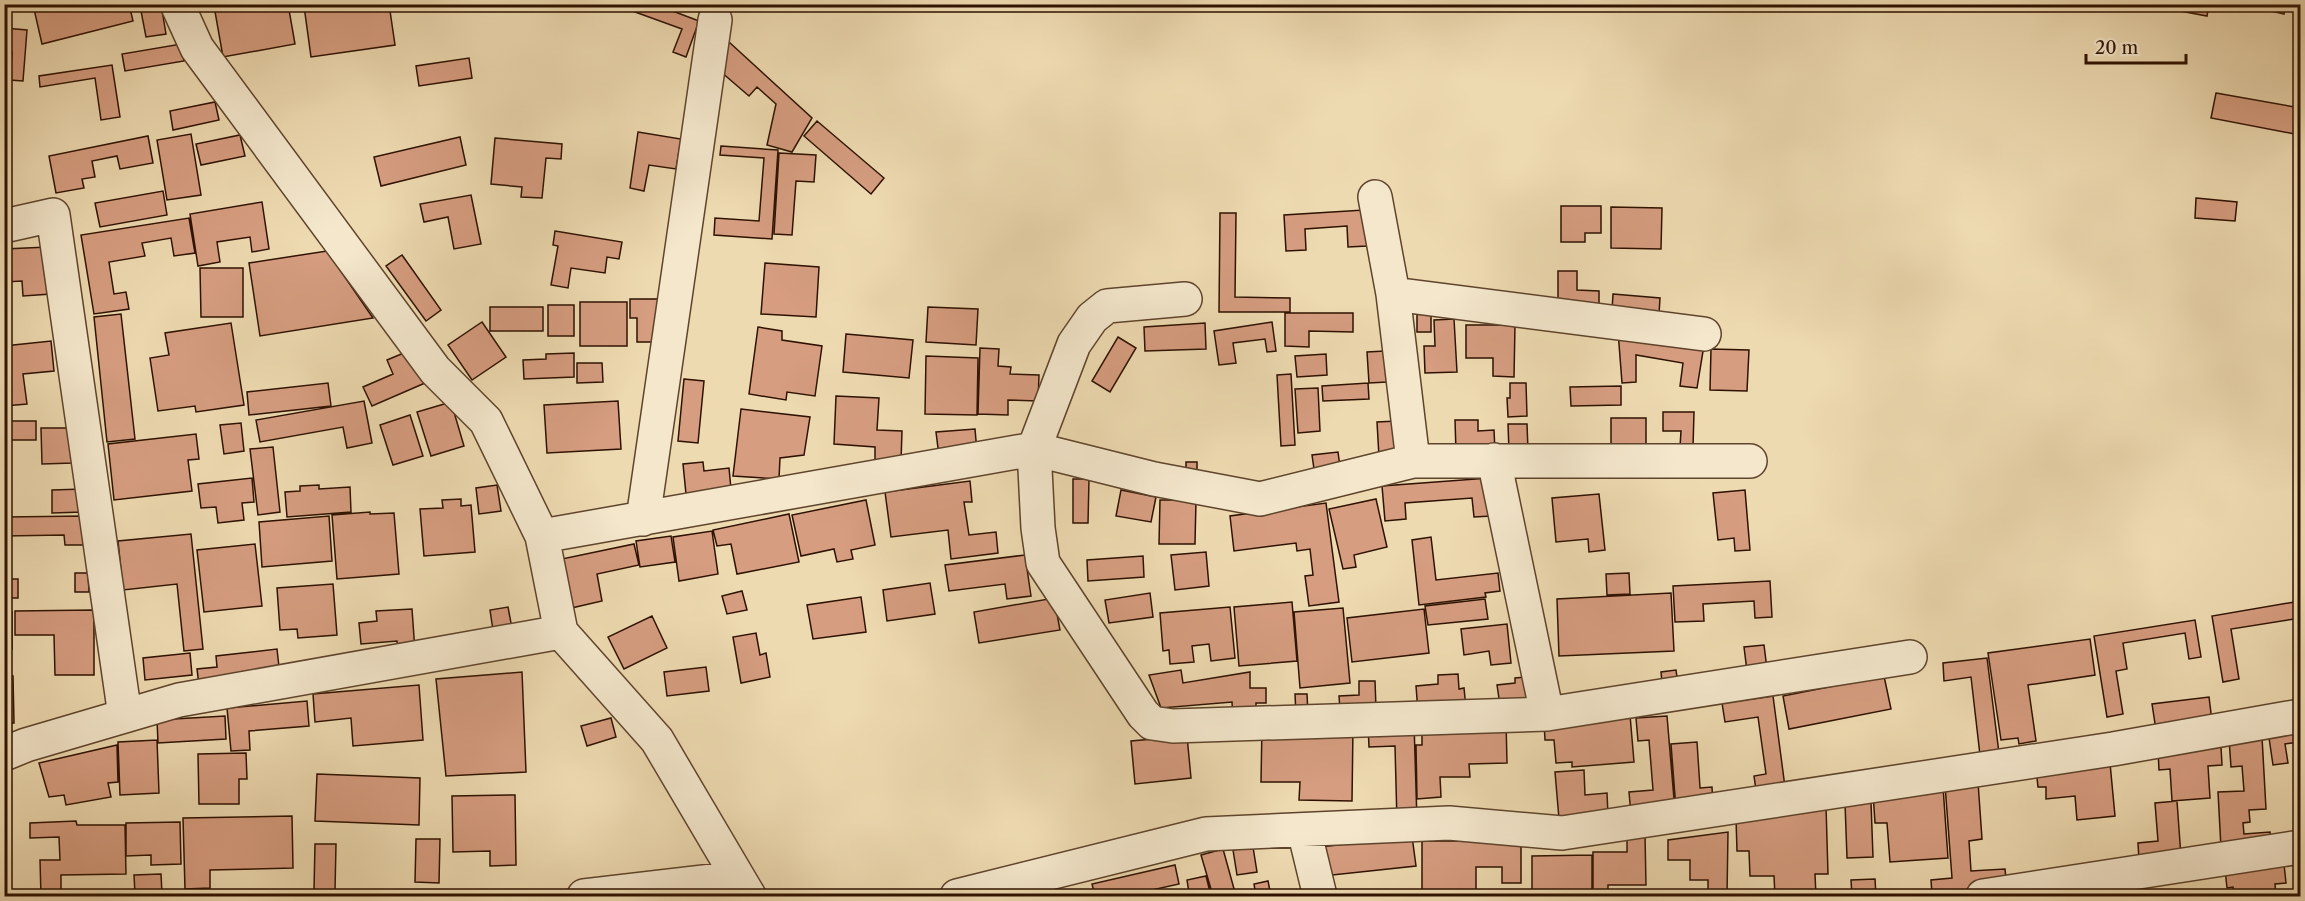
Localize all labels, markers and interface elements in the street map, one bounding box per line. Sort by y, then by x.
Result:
scale bar [2086,27,2186,65]
text: 20 m [2095,37,2139,59]

